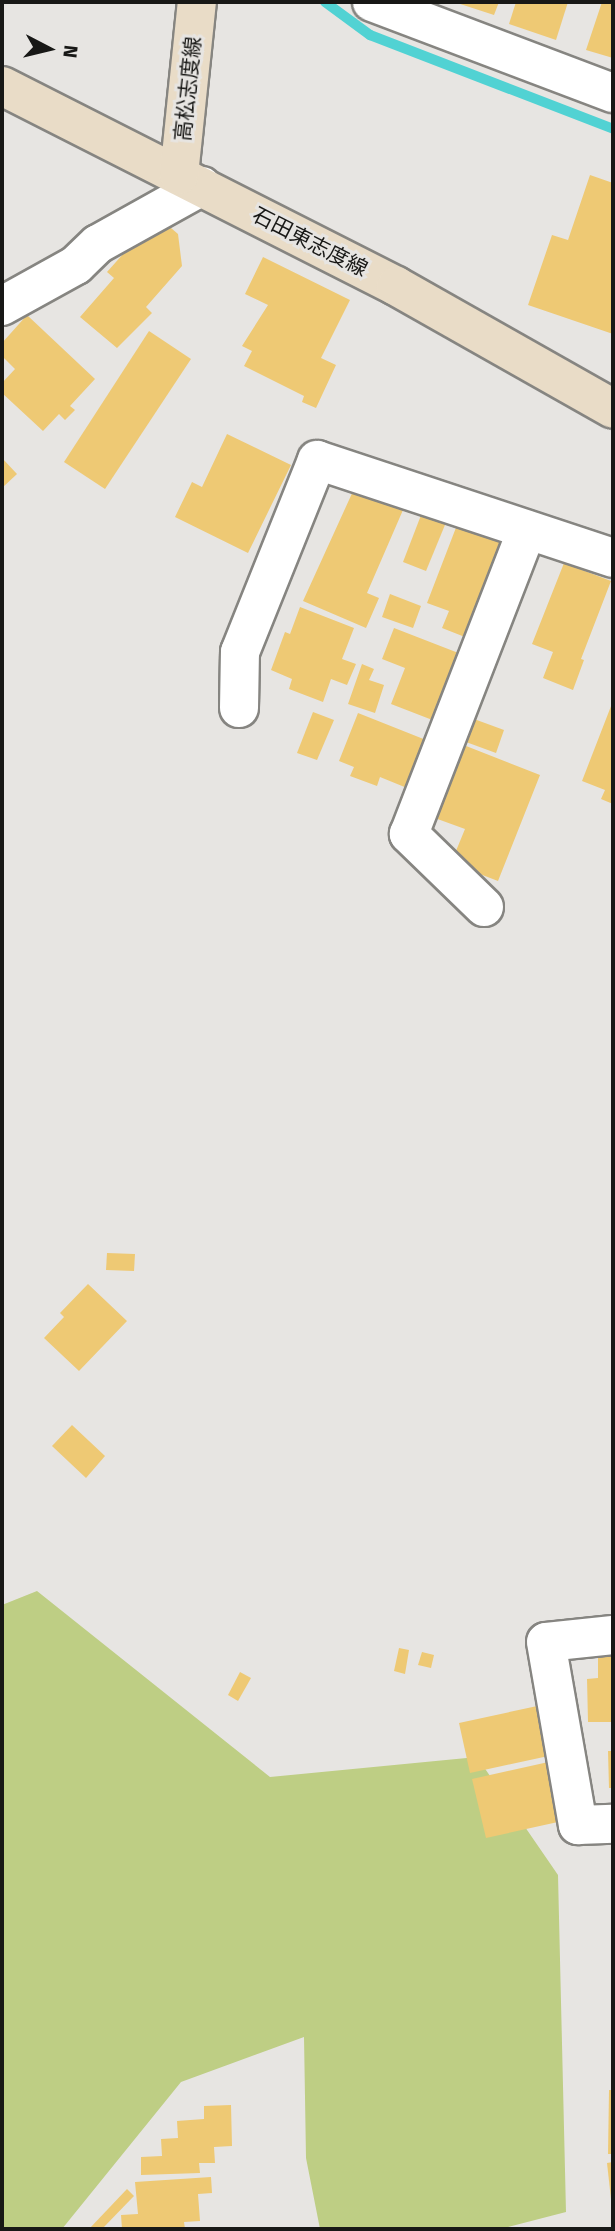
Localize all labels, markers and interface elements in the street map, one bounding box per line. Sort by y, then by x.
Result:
north arrow [14,14,84,84]
street label: 高松志度線 [170,35,206,143]
text: N [58,44,83,59]
street label: 石田東志度線 [248,202,372,282]

